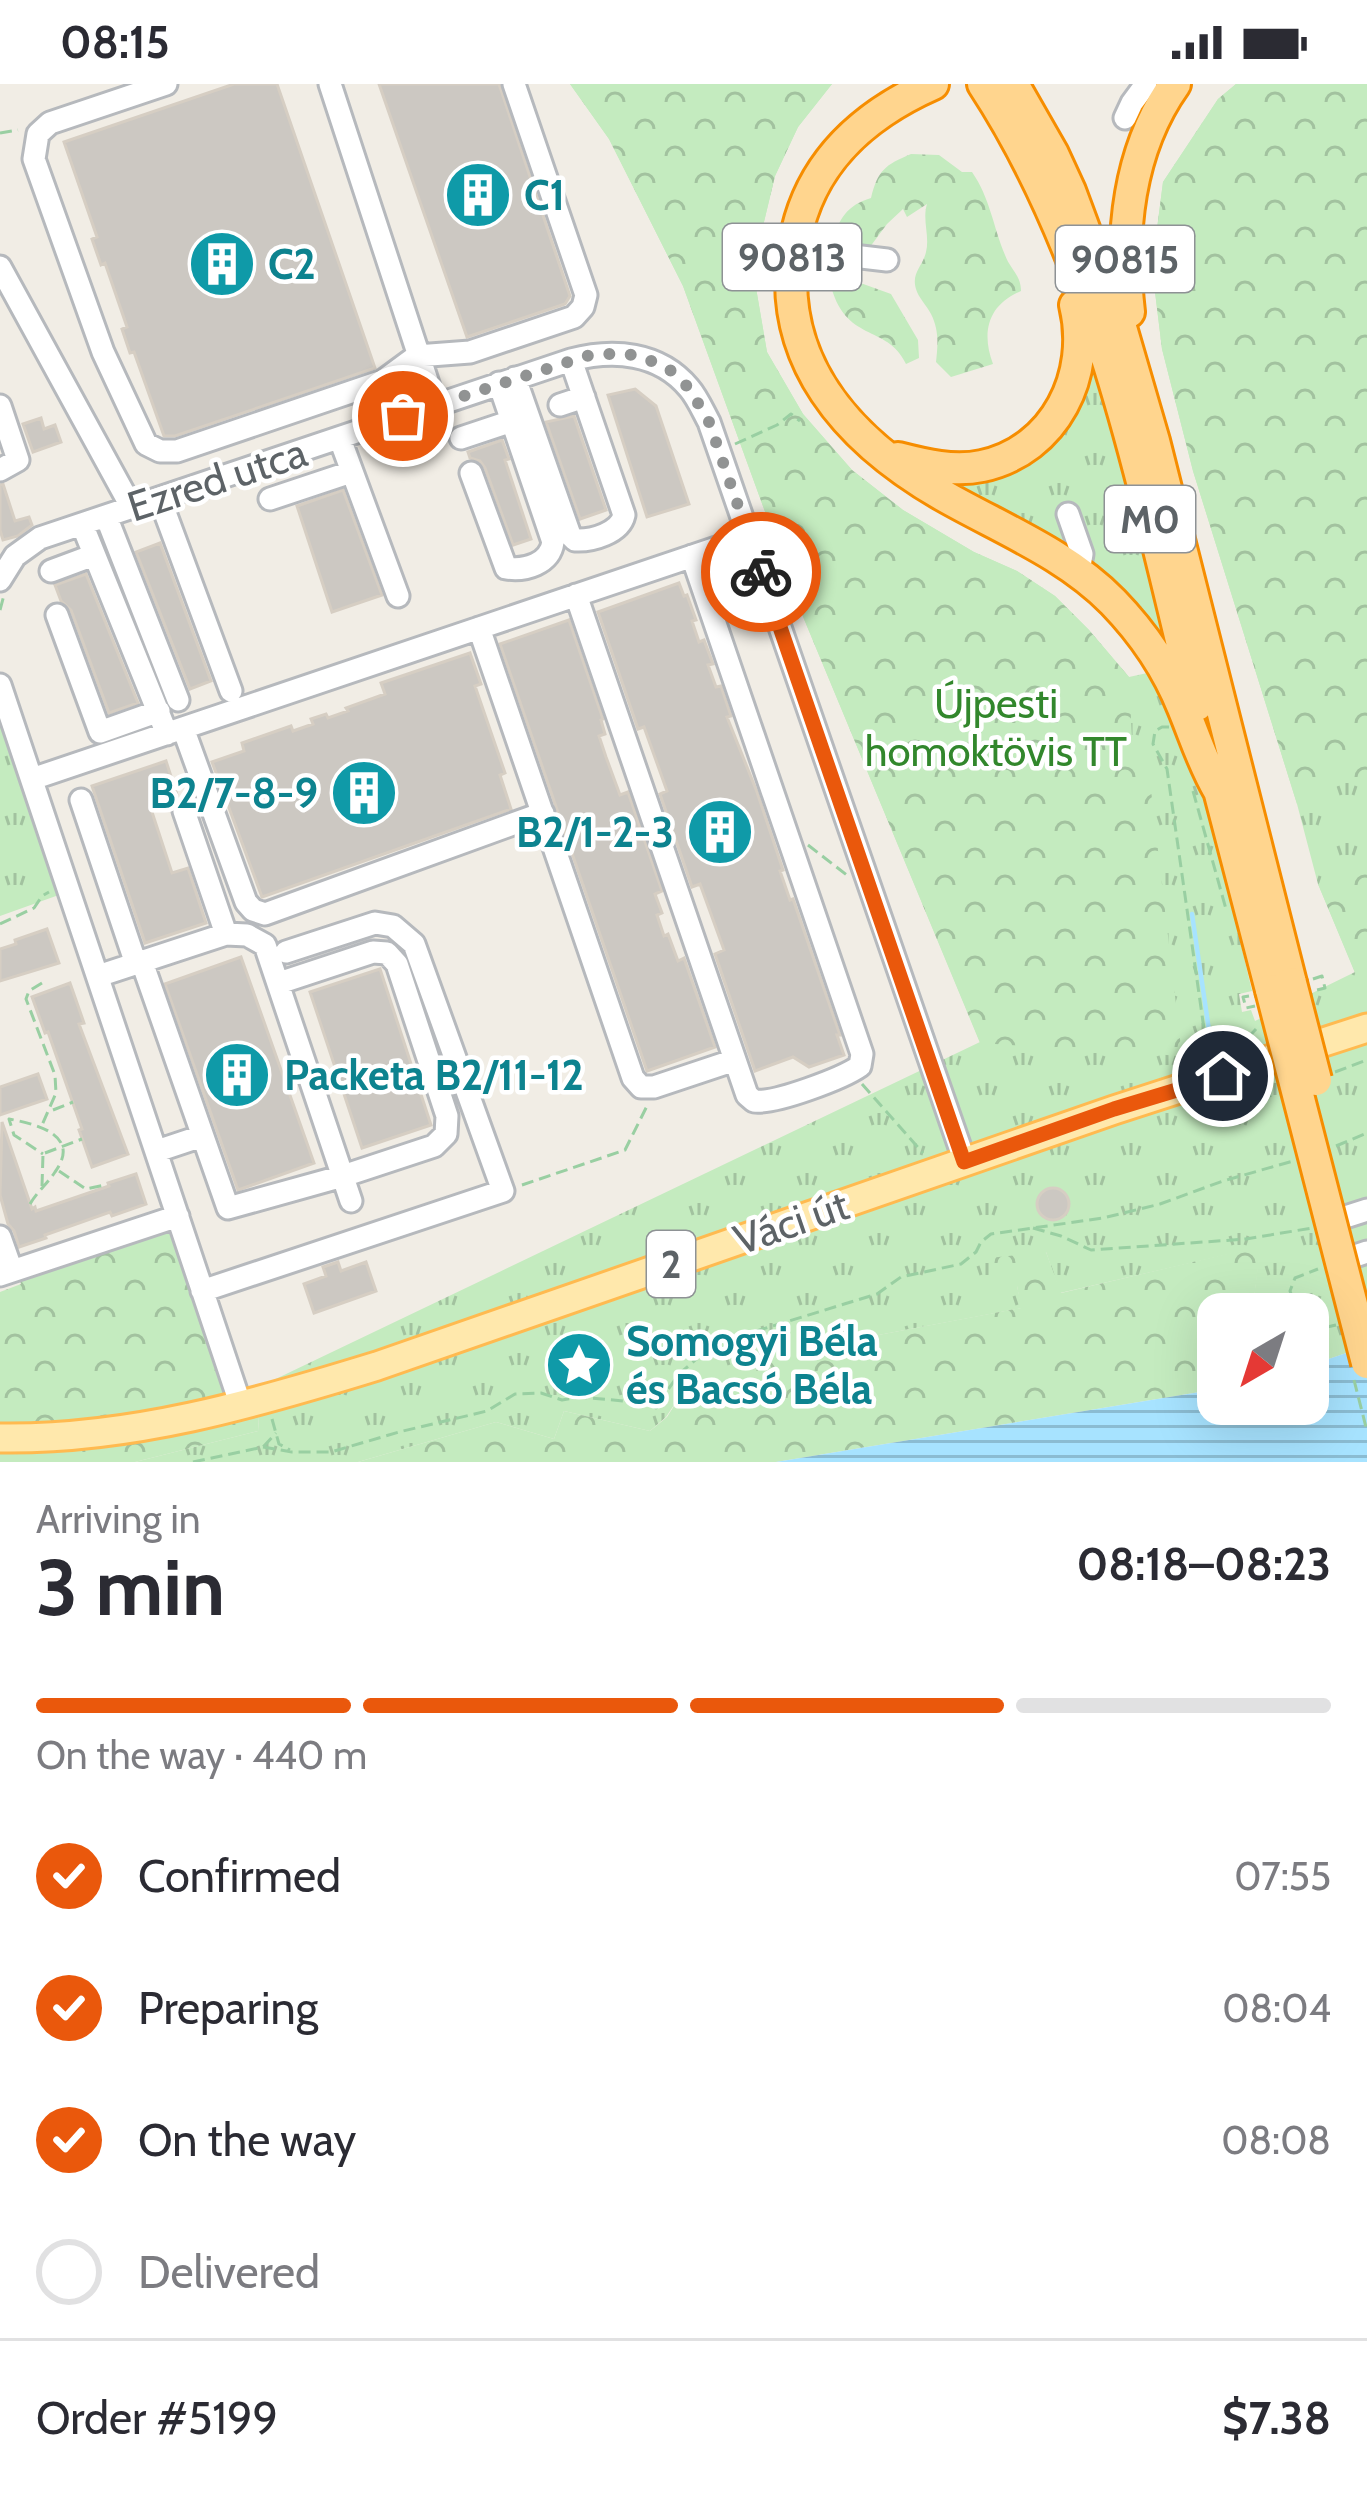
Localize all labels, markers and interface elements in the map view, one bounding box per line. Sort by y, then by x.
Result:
text: 08:15 [60,15,170,69]
building icon: C1 [443,160,513,230]
place label: C1 [524,169,565,221]
road number: 90813 [723,224,861,290]
road number: 90815 [1056,226,1194,292]
building icon: C2 [187,229,257,299]
place label: C2 [268,238,316,290]
pin [352,365,454,467]
icon: bag [370,383,436,449]
street label: Ezred utca [121,426,313,532]
road number: M0 [1105,486,1195,552]
courier [701,512,821,632]
icon: bike [728,539,794,605]
park label: Újpesti homoktövis TT [865,677,1127,777]
building icon: B2/7-8-9 [329,758,399,828]
place label: B2/7-8-9 [150,767,318,819]
building icon: B2/1-2-3 [685,797,755,867]
place label: B2/1-2-3 [516,806,674,858]
pin [1172,1025,1274,1127]
building icon: Packeta B2/11-12 [202,1040,272,1110]
icon: home [1190,1043,1256,1109]
place label: Packeta B2/11-12 [284,1049,584,1101]
street label: Váci út [727,1178,855,1266]
road number: 2 [647,1231,695,1297]
north arrow [1197,1293,1329,1425]
map controls [1197,1293,1329,1425]
place label: Somogyi Béla és Bacsó Béla [626,1315,878,1415]
place icon: Somogyi Béla és Bacsó Béla [544,1330,614,1400]
text: Arriving in [36,1495,200,1543]
text: 08:18–08:23 [1076,1537,1331,1591]
text: 3 min [36,1540,225,1635]
text: On the way · 440 m [36,1731,367,1779]
icon: check [36,1843,102,1909]
text: Confirmed [138,1849,341,1903]
text: 07:55 [1234,1852,1331,1900]
icon: check [36,1975,102,2041]
text: Preparing [138,1981,318,2035]
text: 08:04 [1222,1984,1331,2032]
icon: check [36,2107,102,2173]
text: On the way [138,2113,356,2167]
text: 08:08 [1221,2116,1331,2164]
text: Delivered [138,2245,320,2299]
text: Order #5199 [36,2391,278,2445]
text: $7.38 [1222,2391,1331,2445]

